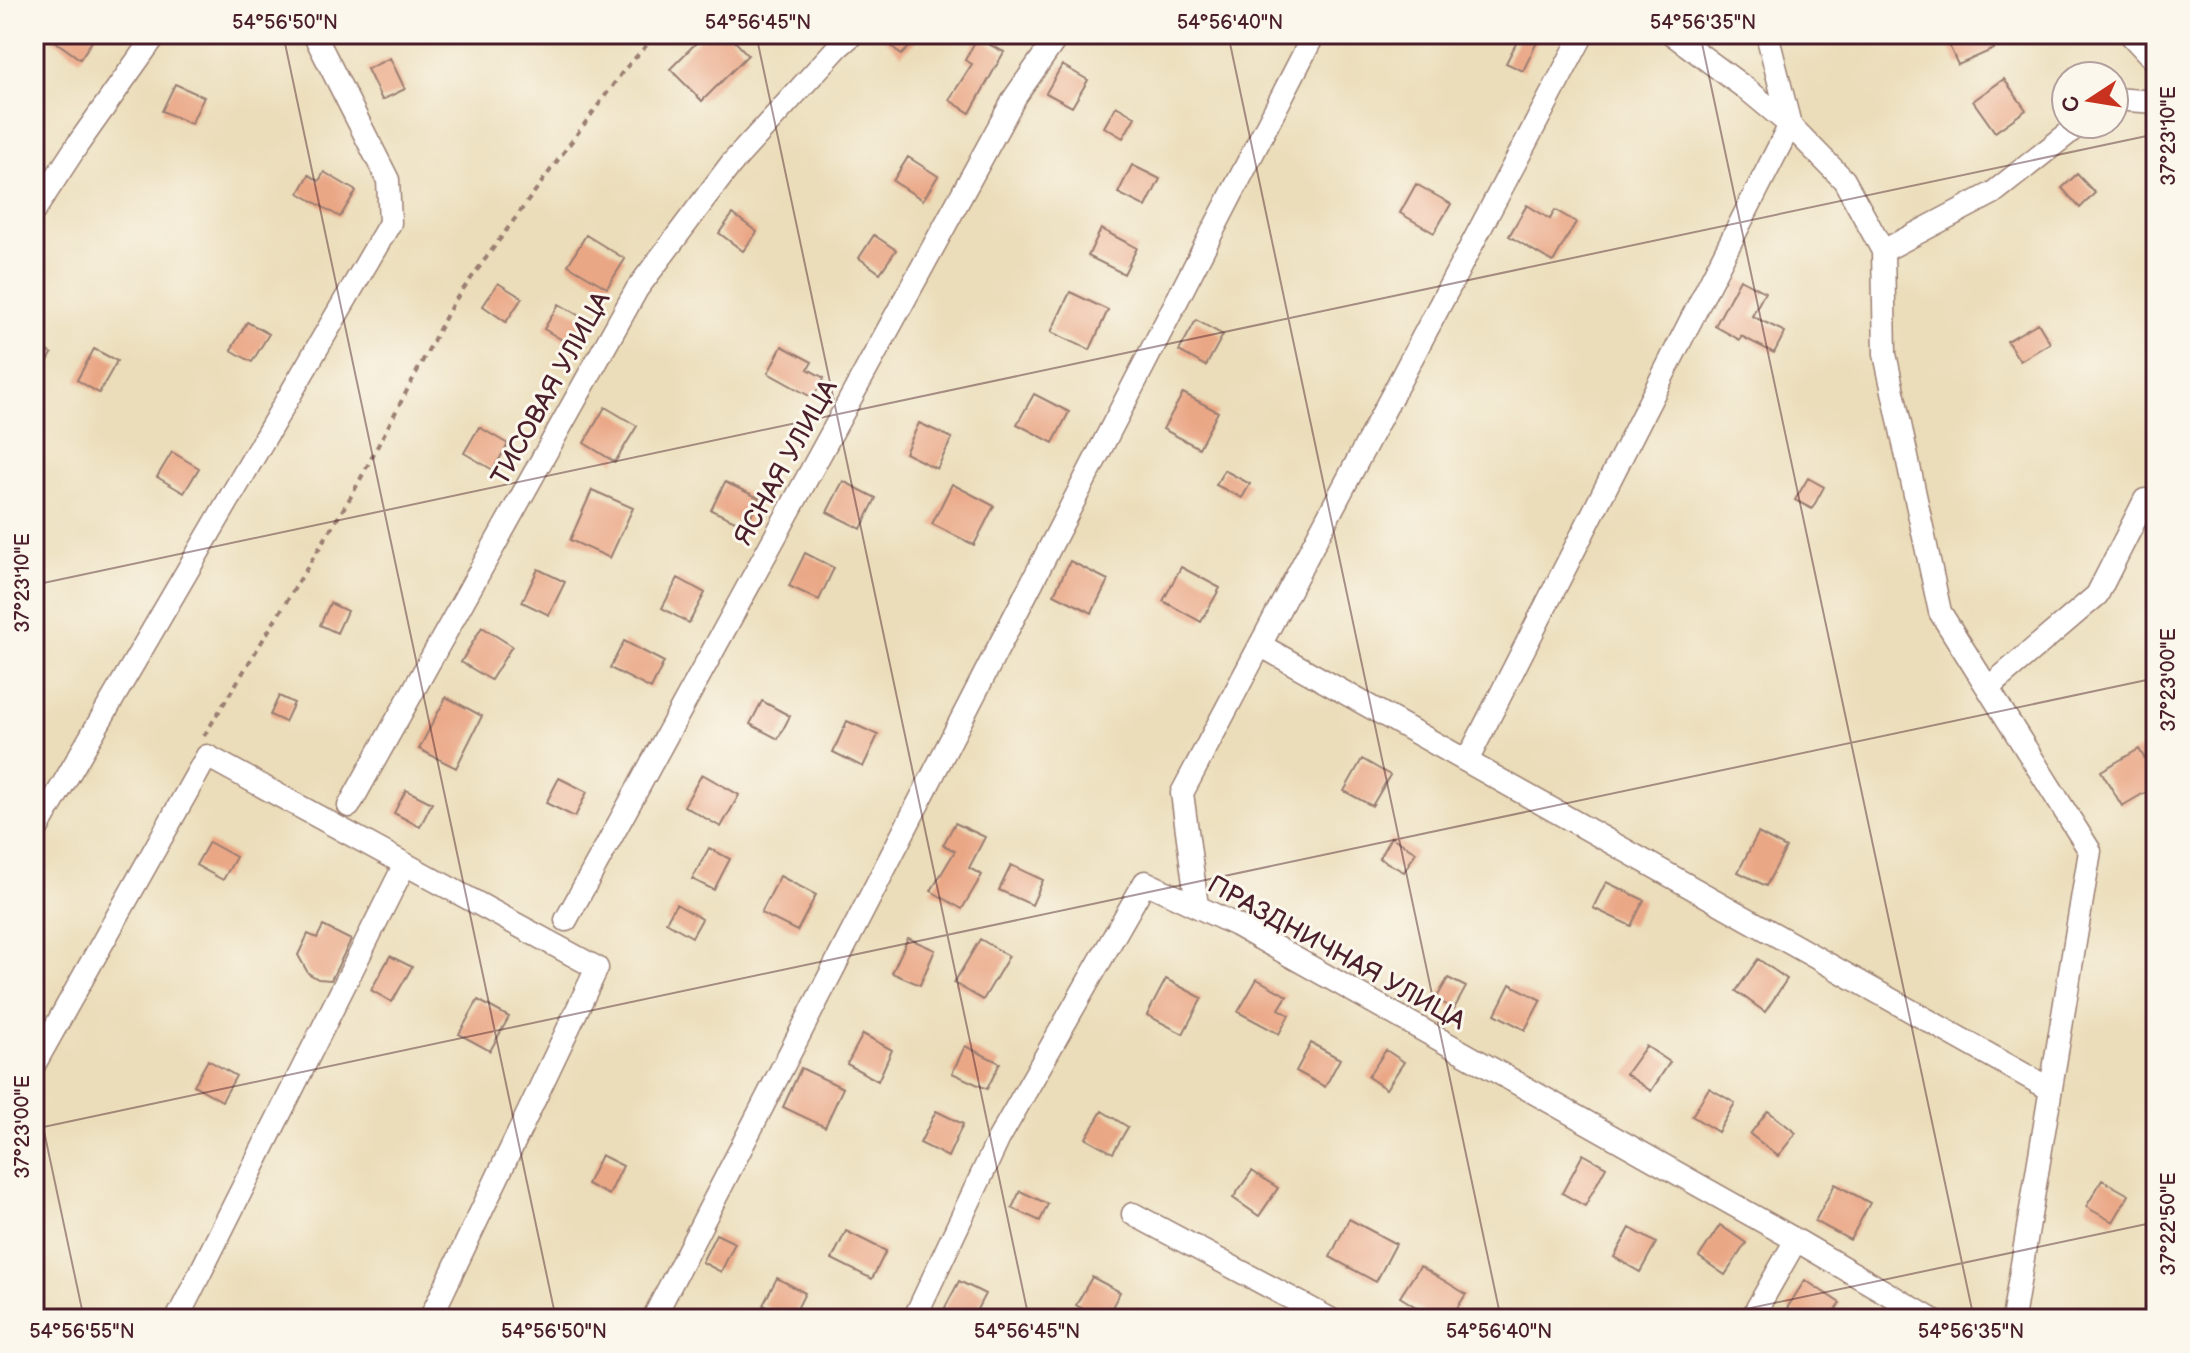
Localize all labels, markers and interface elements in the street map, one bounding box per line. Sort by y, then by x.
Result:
text: 54°56'50"N [232,11,338,35]
text: 54°56'45"N [705,11,811,35]
text: 54°56'40"N [1177,11,1283,35]
text: 54°56'35"N [1650,11,1756,35]
north arrow [2050,60,2130,140]
text: 37°23'10"E [2157,86,2181,186]
text: С [2057,94,2087,114]
street label: ТИСОВАЯ УЛИЦА [485,286,617,491]
street label: ЯСНАЯ УЛИЦА [728,374,845,551]
text: 37°23'10"E [11,533,35,633]
text: 37°23'00"E [2157,628,2181,732]
street label: ПРАЗДНИЧНАЯ УЛИЦА [1202,869,1471,1037]
text: 37°23'00"E [11,1075,35,1179]
text: 37°22'50"E [2157,1172,2181,1276]
text: 54°56'55"N [29,1320,135,1344]
text: 54°56'50"N [501,1320,607,1344]
text: 54°56'45"N [974,1320,1080,1344]
text: 54°56'40"N [1446,1320,1552,1344]
text: 54°56'35"N [1918,1320,2024,1344]

